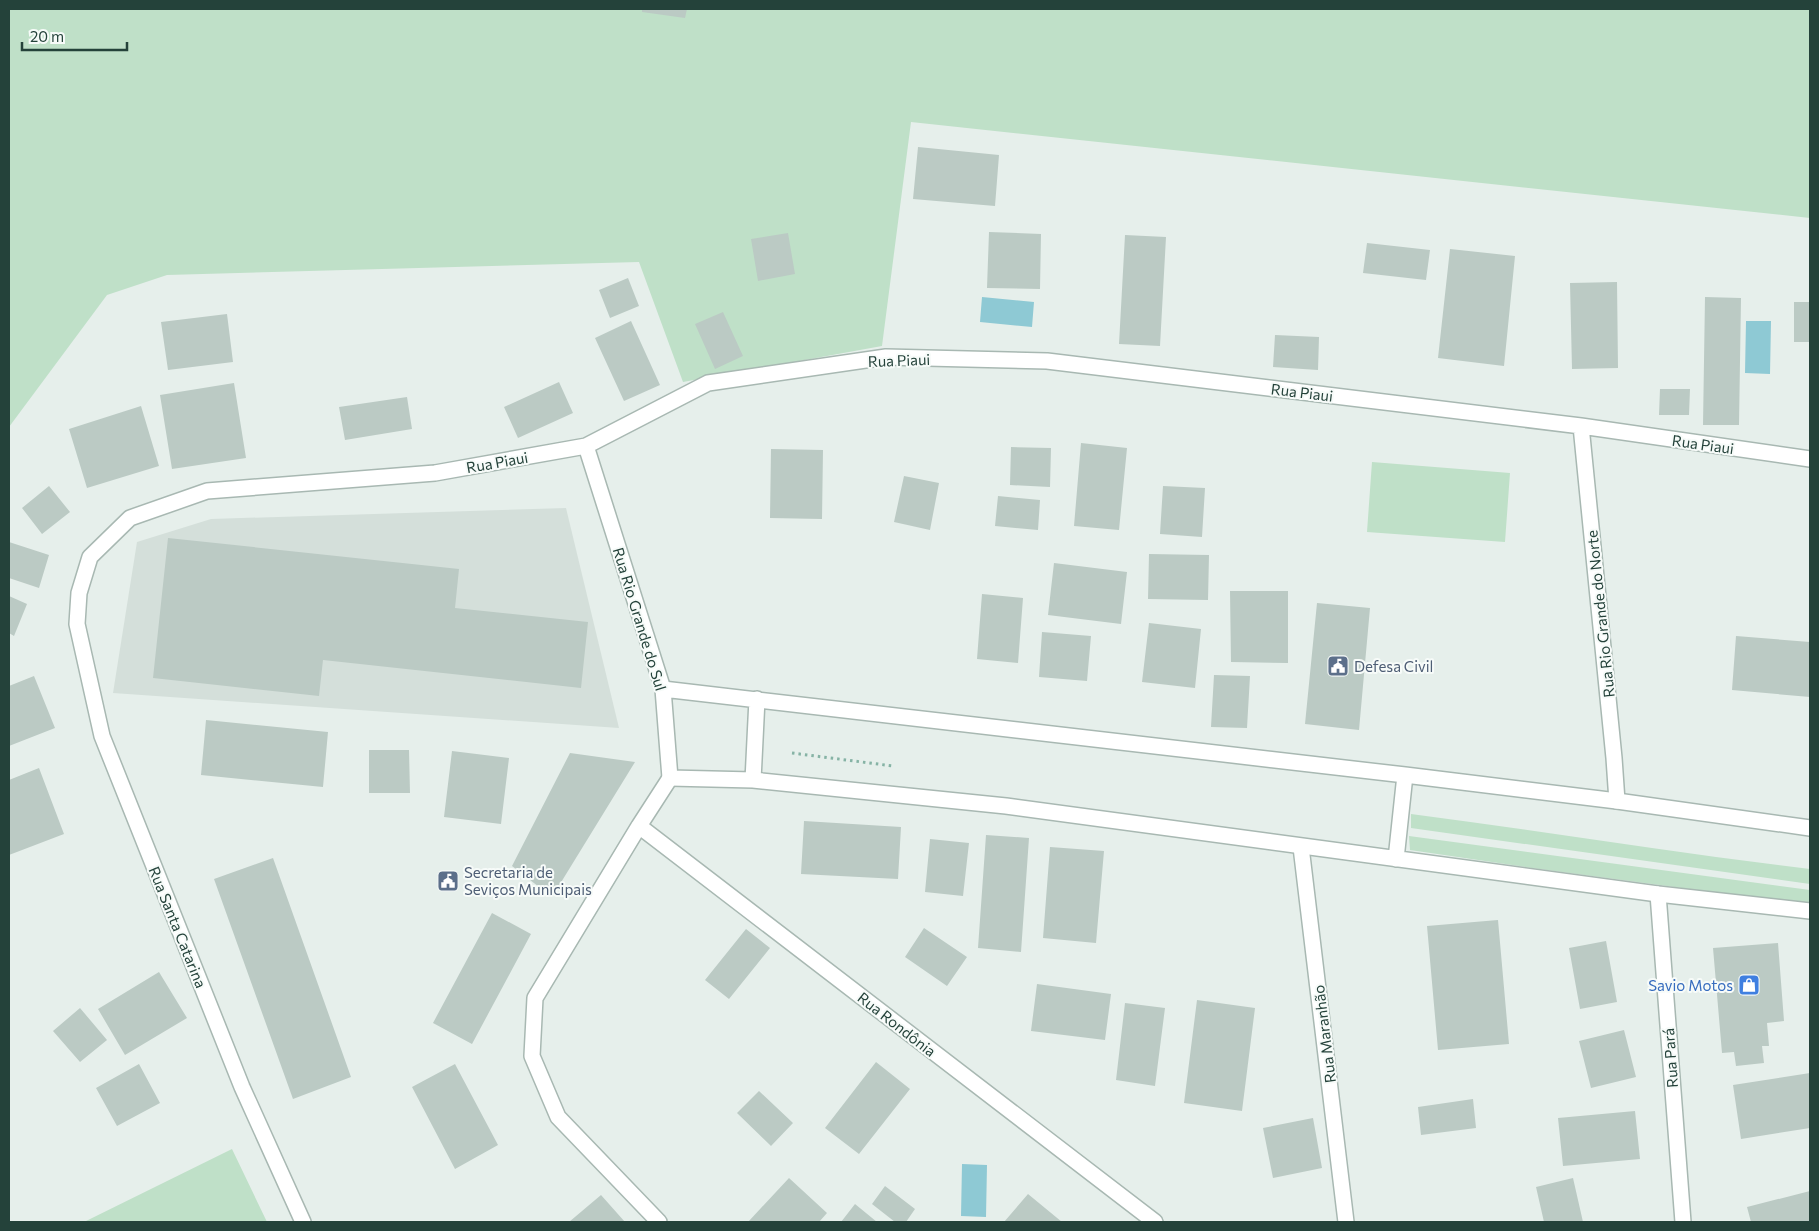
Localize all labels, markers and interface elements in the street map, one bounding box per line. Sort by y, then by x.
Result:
scale bar [22,20,128,52]
text: 20 m [30,27,64,45]
street label: Rua Piaui [867,350,931,370]
street label: Rua Piaui [1270,379,1334,405]
street label: Rua Piaui [1671,431,1735,457]
street label: Rua Piaui [465,448,529,476]
street label: Rua Rio Grande do Norte [1582,529,1618,699]
street label: Rua Rio Grande do Sul [610,545,670,693]
public building icon: Defesa Civil [1326,654,1350,678]
place label: Defesa Civil [1354,657,1433,675]
place label: Secretaria de Seviços Municipais [464,863,592,898]
street label: Rua Santa Catarina [145,864,211,990]
public building icon: Secretaria de Seviços Municipais [436,869,460,893]
shop icon: Savio Motos [1737,973,1761,997]
place label: Savio Motos [1648,976,1733,994]
street label: Rua Maranhão [1309,984,1339,1084]
street label: Rua Rondônia [854,988,940,1060]
street label: Rua Pará [1659,1027,1681,1089]

